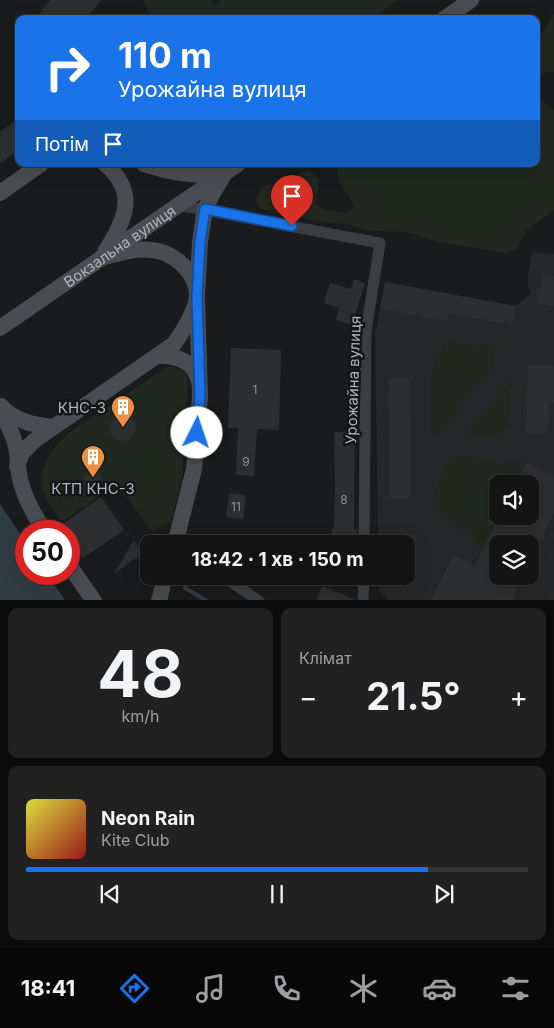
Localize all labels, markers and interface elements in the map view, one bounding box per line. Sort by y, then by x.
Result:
text: 110 m [118,34,212,76]
icon: right [35,35,100,100]
text: Урожайна вулиця [118,76,307,102]
icon: arrive [99,130,127,158]
text: Потім [35,133,89,156]
pin [271,175,313,226]
icon: arrive [278,182,306,210]
street label: Вокзальна вулиця [60,200,179,291]
street label: Урожайна вулиця [341,315,365,445]
house number: 1 [253,382,257,397]
building icon: КНС-3 [110,394,136,428]
place label: КНС-3 [58,398,106,417]
position arrow [170,406,222,458]
building icon: КТП КНС-3 [80,444,106,478]
house number: 9 [242,454,250,469]
map controls [489,475,539,585]
button: sound [489,475,539,525]
place label: КТП КНС-3 [51,479,135,498]
house number: 8 [340,492,348,507]
house number: 11 [231,499,241,514]
speed limit sign: 50 [15,520,80,585]
button: layers [489,535,539,585]
text: 18:42 · 1 хв · 150 m [191,548,364,571]
text: 48 [97,634,184,713]
text: Клімат [299,648,352,668]
text: 21.5° [366,673,461,719]
text: − [299,680,318,714]
text: + [509,680,528,714]
text: km/h [121,706,160,726]
text: Neon Rain [101,807,195,830]
text: Kite Club [101,830,170,850]
icon: previous [96,880,124,908]
icon: pause [263,880,291,908]
icon: next [430,880,458,908]
icon: directions [117,971,152,1006]
icon: music [193,971,228,1006]
icon: phone [269,971,304,1006]
icon: climate [346,971,381,1006]
icon: car [422,971,457,1006]
icon: filters [498,971,533,1006]
text: 18:41 [21,975,75,1001]

